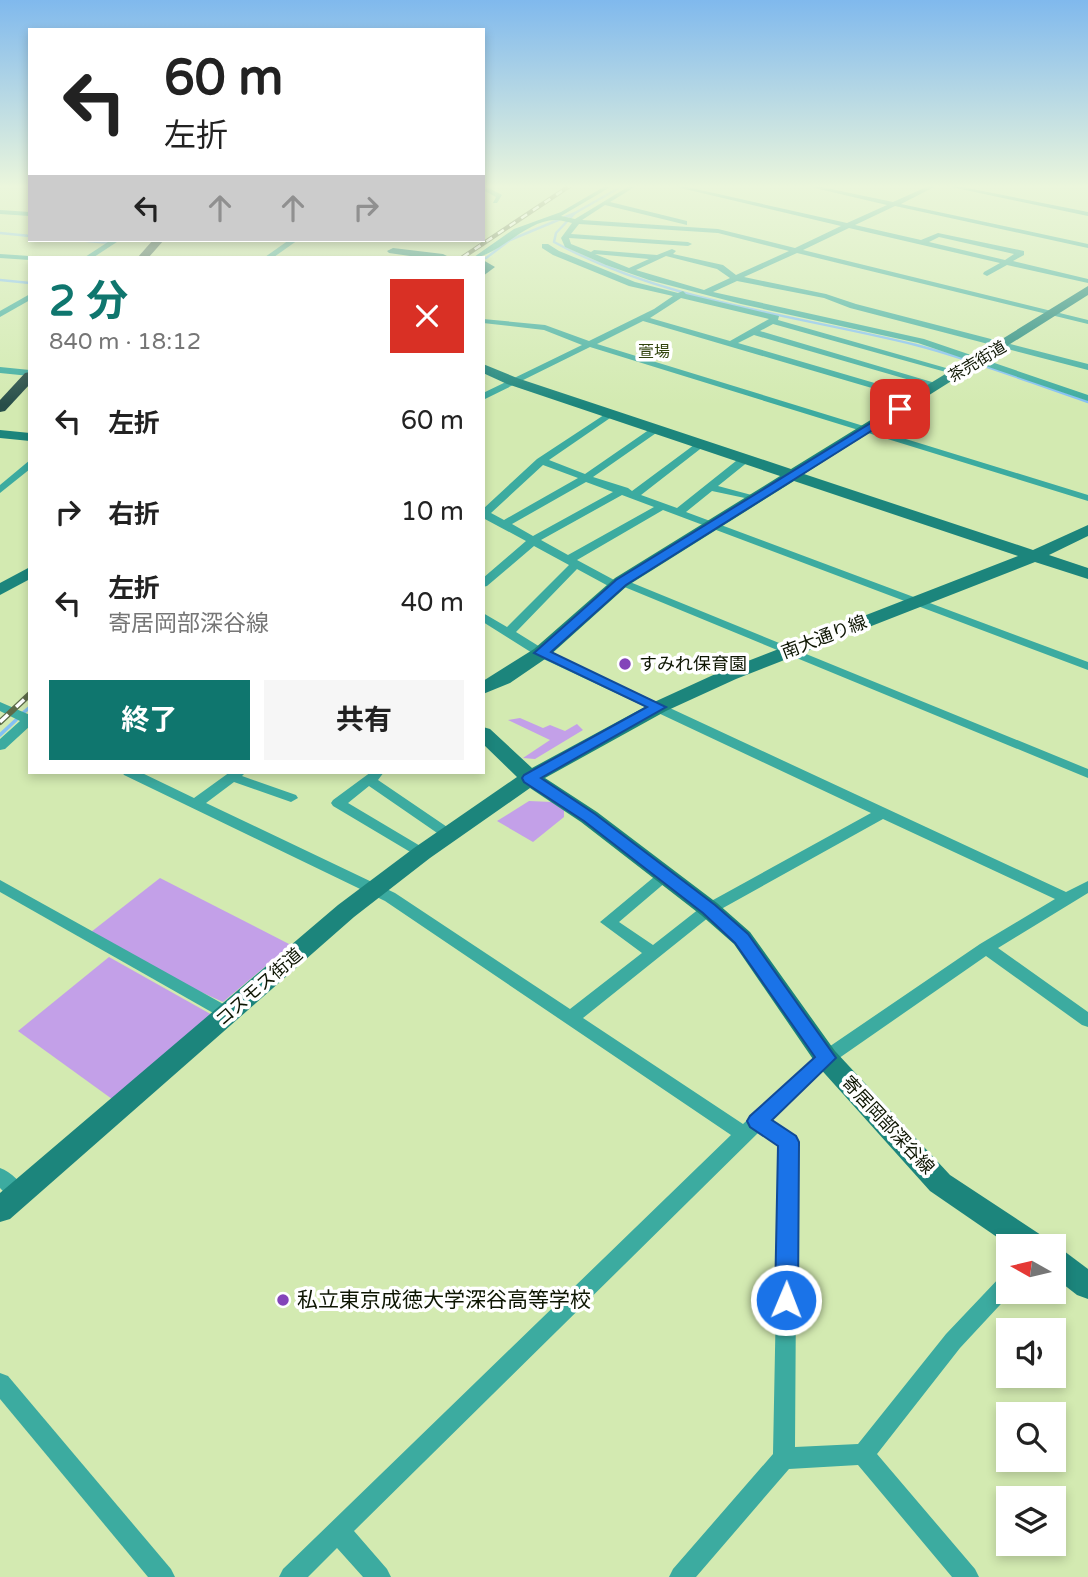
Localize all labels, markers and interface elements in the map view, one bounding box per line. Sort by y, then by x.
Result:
text: 60 m [164,49,283,108]
icon: left [49,56,140,147]
text: 左折 [164,117,228,155]
icon: left [128,189,166,227]
icon: ahead [201,189,239,227]
icon: ahead [274,189,312,227]
icon: right [347,189,385,227]
text: 2 分 [49,276,128,327]
button: close [390,279,464,353]
text: 840 m · 18:12 [49,328,201,356]
street label: 茶売街道 [945,337,1010,387]
district label: 萱場 [638,342,670,362]
pin [870,379,930,439]
icon: arrive [881,390,919,428]
icon: left [49,402,87,440]
text: 60 m [401,405,464,436]
text: 左折 [108,408,160,439]
icon: right [49,493,87,531]
text: 10 m [401,496,464,527]
text: 右折 [108,499,160,530]
text: 左折 [108,573,160,604]
icon: left [49,584,87,622]
text: 40 m [401,587,464,618]
text: 寄居岡部深谷線 [108,610,269,638]
street label: 南大通り線 [778,611,870,663]
place label: すみれ保育園 [639,653,747,675]
marker: すみれ保育園 [617,656,633,672]
button: 終了 [49,680,250,760]
button: 共有 [264,680,464,760]
street label: コスモス街道 [211,943,307,1031]
street label: 寄居岡部深谷線 [837,1071,939,1179]
north arrow [996,1234,1066,1304]
map controls [996,1234,1066,1556]
position arrow [749,1263,823,1337]
place label: 私立東京成徳大学深谷高等学校 [297,1288,591,1313]
marker: 私立東京成徳大学深谷高等学校 [275,1292,291,1308]
button: sound [996,1318,1066,1388]
button: search [996,1402,1066,1472]
button: layers [996,1486,1066,1556]

